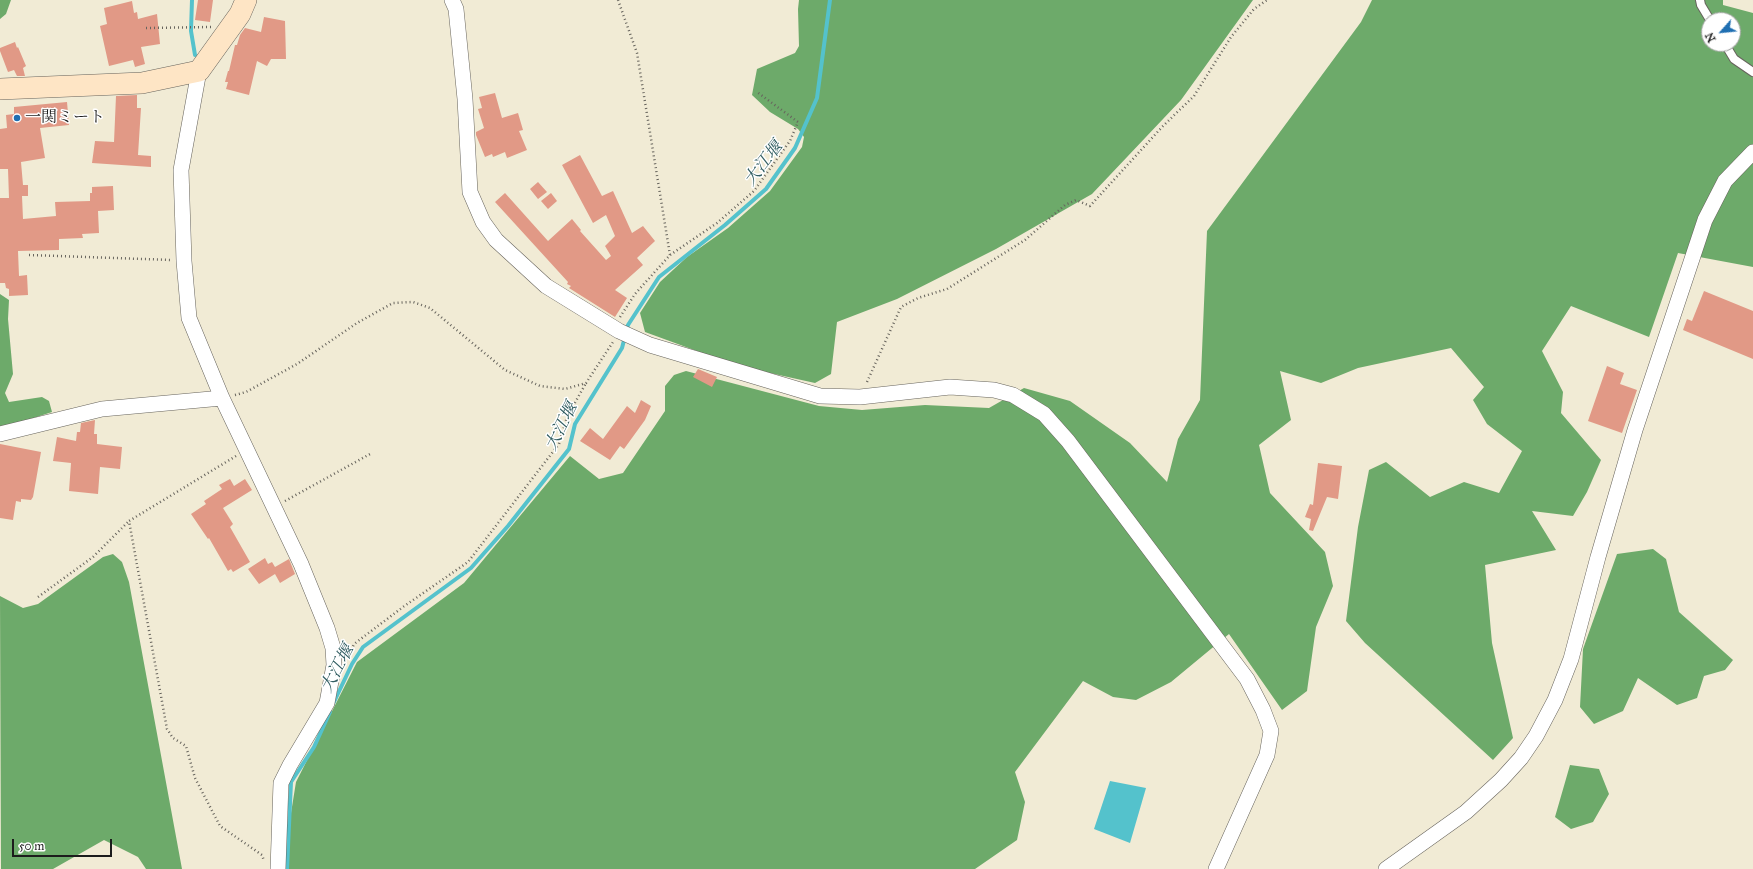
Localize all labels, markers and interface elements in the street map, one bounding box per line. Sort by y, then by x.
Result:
north arrow [1701,12,1741,52]
text: N [1703,30,1719,44]
place label: 一関ミート [25,108,105,128]
marker: 一関ミート [12,113,22,123]
water label: 大江堰 [740,138,788,190]
water label: 大江堰 [541,400,583,454]
water label: 大江堰 [317,642,359,696]
scale bar [14,831,114,857]
text: 50 m [19,839,44,853]

